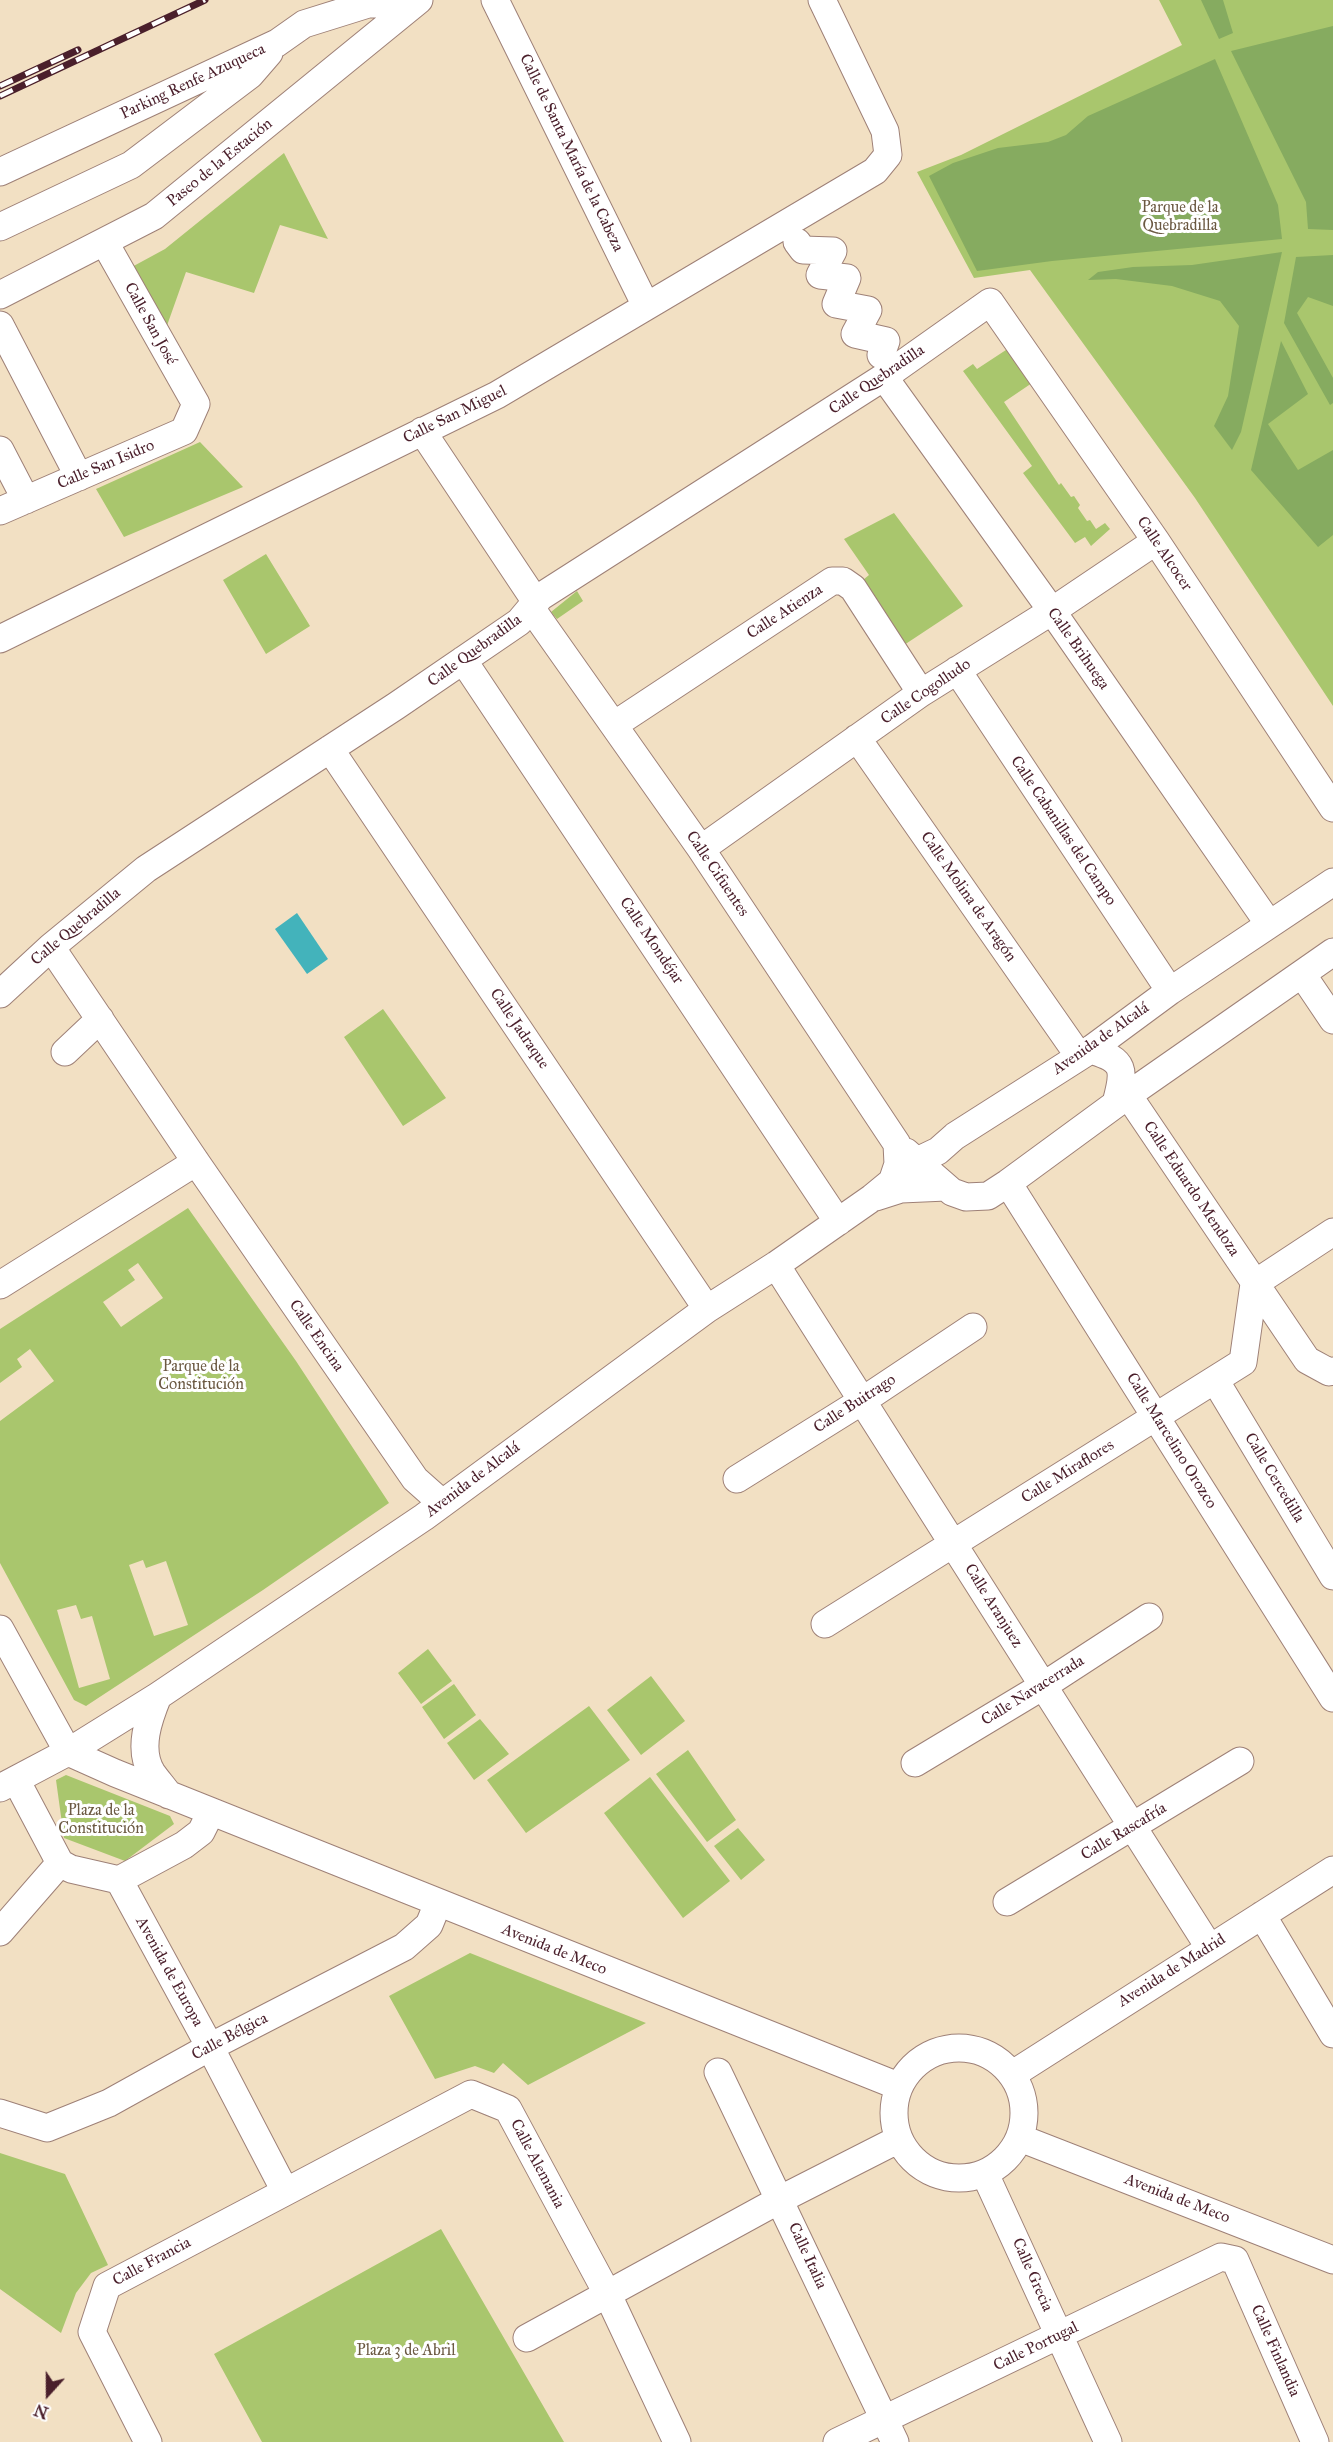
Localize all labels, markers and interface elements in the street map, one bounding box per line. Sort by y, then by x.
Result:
street label: Parking Renfe Azuqueca [117,40,269,124]
street label: Calle de Santa María de la Cabeza [515,51,627,255]
street label: Paseo de la Estación [163,115,277,211]
park label: Parque de la Quebradilla [1141,198,1219,236]
street label: Calle San José [119,279,181,369]
street label: Calle Quebradilla [826,341,928,419]
street label: Calle San Miguel [400,382,510,448]
street label: Calle San Isidro [55,436,157,494]
street label: Calle Alcocer [1132,513,1196,595]
street label: Calle Atienza [744,580,826,644]
street label: Calle Brihuega [1043,604,1113,694]
street label: Calle Quebradilla [424,611,526,691]
street label: Calle Cogolludo [877,655,975,729]
street label: Calle Cabanillas del Campo [1006,753,1120,909]
street label: Calle Cifuentes [681,828,753,920]
street label: Calle Molina de Aragón [916,828,1020,966]
street label: Calle Quebradilla [27,884,125,970]
street label: Calle Mondéjar [615,894,687,988]
street label: Calle Jadraque [485,985,553,1073]
street label: Avenida de Alcalá [1049,999,1153,1079]
street label: Calle Eduardo Mendoza [1139,1118,1243,1260]
street label: Calle Encina [284,1296,348,1376]
park label: Parque de la Constitución [158,1357,244,1395]
street label: Calle Buitrago [810,1370,900,1438]
street label: Calle Marcelino Orozco [1121,1370,1221,1512]
street label: Calle Cercedilla [1240,1430,1308,1526]
street label: Calle Miraflores [1018,1436,1118,1508]
street label: Avenida de Alcalá [422,1438,524,1522]
street label: Calle Aranjuez [960,1561,1026,1651]
street label: Calle Navacerrada [978,1652,1088,1730]
street label: Calle Rascafría [1078,1799,1170,1865]
park label: Plaza de la Constitución [58,1801,144,1839]
street label: Avenida de Europa [131,1914,207,2030]
street label: Avenida de Meco [499,1920,609,1980]
street label: Avenida de Madrid [1115,1930,1229,2012]
street label: Calle Bélgica [189,2009,271,2065]
street label: Calle Alemania [505,2116,569,2212]
street label: Avenida de Meco [1121,2170,1233,2228]
street label: Calle Italia [783,2220,831,2292]
street label: Calle Francia [110,2233,194,2291]
street label: Calle Grecia [1007,2235,1057,2315]
street label: Calle Finlandia [1246,2302,1304,2400]
street label: Calle Portugal [990,2318,1082,2376]
park label: Plaza 3 de Abril [356,2341,456,2361]
north arrow [18,2364,78,2424]
text: N [32,2400,51,2423]

